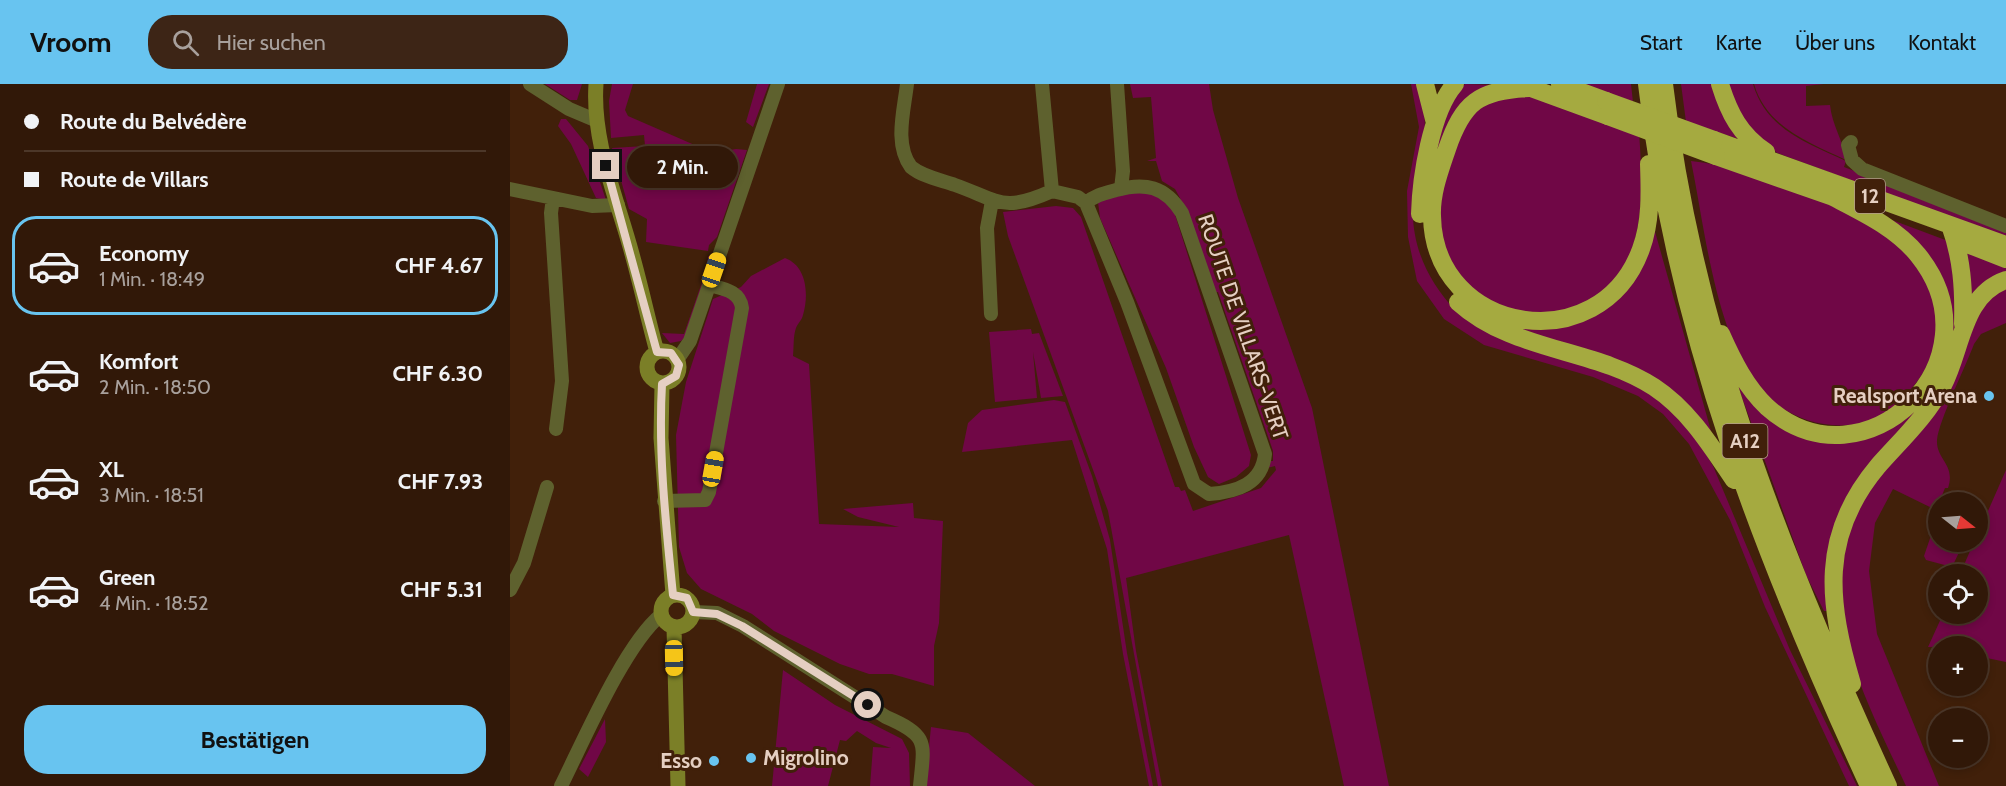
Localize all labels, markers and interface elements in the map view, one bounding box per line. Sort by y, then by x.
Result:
search box [148,15,568,69]
text: Vroom [30,25,112,59]
icon: search [169,26,202,59]
text: Hier suchen [217,29,326,56]
text: Start [1640,30,1683,55]
text: Karte [1716,30,1762,55]
text: Über uns [1795,30,1875,55]
text: Kontakt [1908,30,1976,55]
text: Route du Belvédère [60,108,247,135]
callout: 2 Min. [627,145,738,187]
route end [592,152,619,179]
text: 2 Min. [657,155,708,179]
text: Route de Villars [60,166,209,193]
road number: 12 [1855,179,1885,213]
street label: ROUTE DE VILLARS-VERT [1193,211,1294,443]
icon: car [27,239,81,293]
text: Economy [99,240,189,267]
car [700,250,728,290]
text: CHF 4.67 [395,252,483,279]
text: 1 Min. · 18:49 [99,267,205,291]
icon: car [27,347,81,401]
text: Komfort [99,348,178,375]
text: CHF 6.30 [392,360,483,387]
text: 2 Min. · 18:50 [99,375,211,399]
place label: Realsport Arena [1833,383,1978,408]
marker: Realsport Arena [1982,389,1996,403]
road number: A12 [1722,424,1768,458]
car [701,450,725,488]
icon: car [27,455,81,509]
text: XL [99,456,124,483]
text: CHF 7.93 [398,468,483,495]
text: 3 Min. · 18:51 [99,483,204,507]
north arrow [1928,492,1988,552]
map controls [1928,492,1988,768]
icon: car [27,563,81,617]
text: Green [99,564,155,591]
button: locate [1928,564,1988,624]
text: CHF 5.31 [400,576,483,603]
text: 4 Min. · 18:52 [99,591,209,615]
button: + [1928,636,1988,696]
car [665,640,683,676]
route start [854,691,881,718]
button: Bestätigen [24,705,486,774]
button: − [1928,708,1988,768]
place label: Migrolino [763,745,849,770]
place label: Esso [660,748,702,773]
marker: Migrolino [744,751,758,765]
marker: Esso [707,754,721,768]

